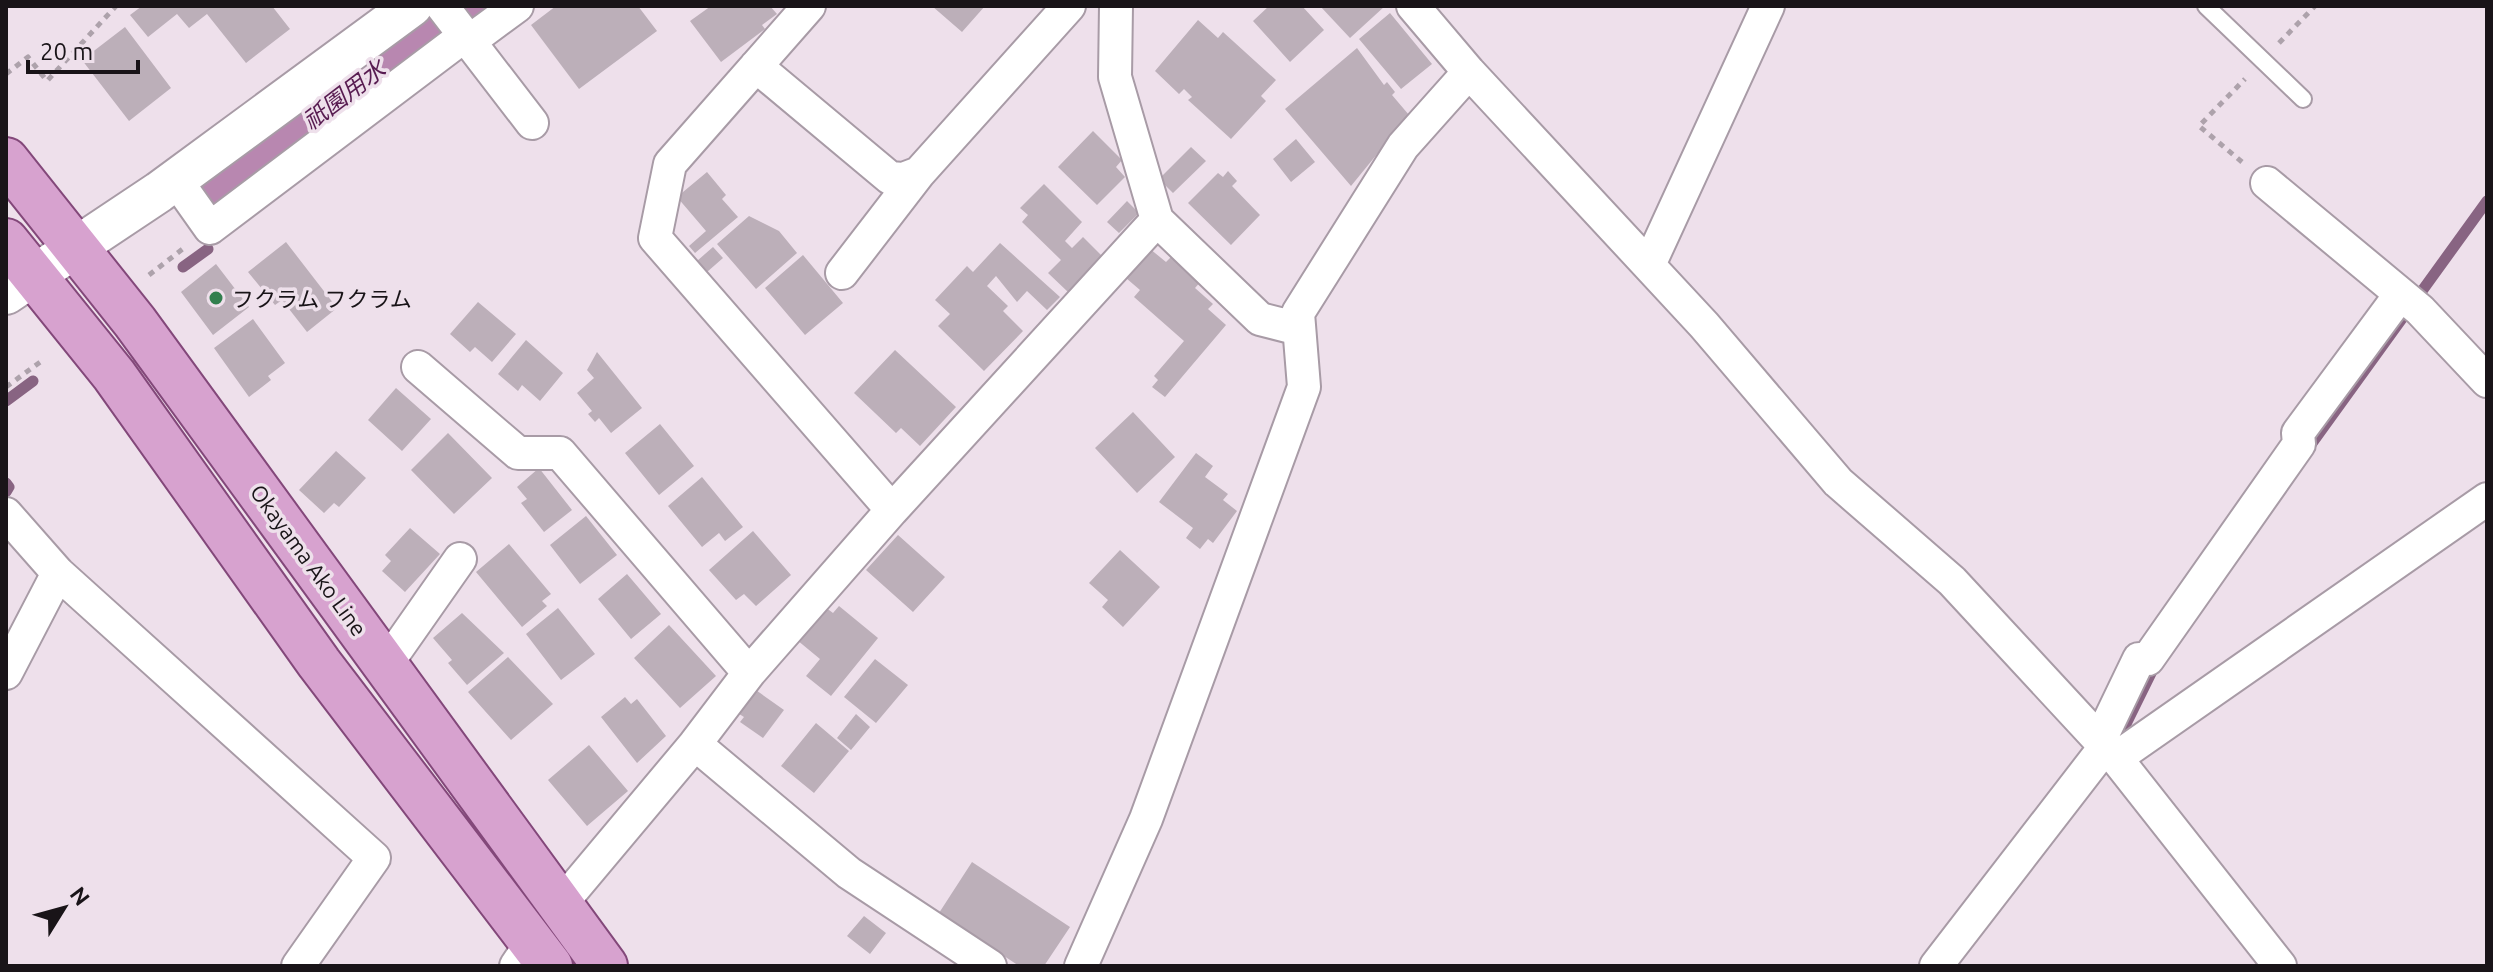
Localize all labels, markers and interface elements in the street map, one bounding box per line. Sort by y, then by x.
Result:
scale bar [28,24,138,74]
text: 20 m [40,38,93,65]
water label: 祇園用水 [298,54,393,135]
place label: フクラム フクラム [232,286,412,311]
marker: フクラム フクラム [207,289,225,307]
street label: Okayama Ako Line [246,480,372,640]
north arrow [24,868,104,948]
text: N [65,882,95,910]

